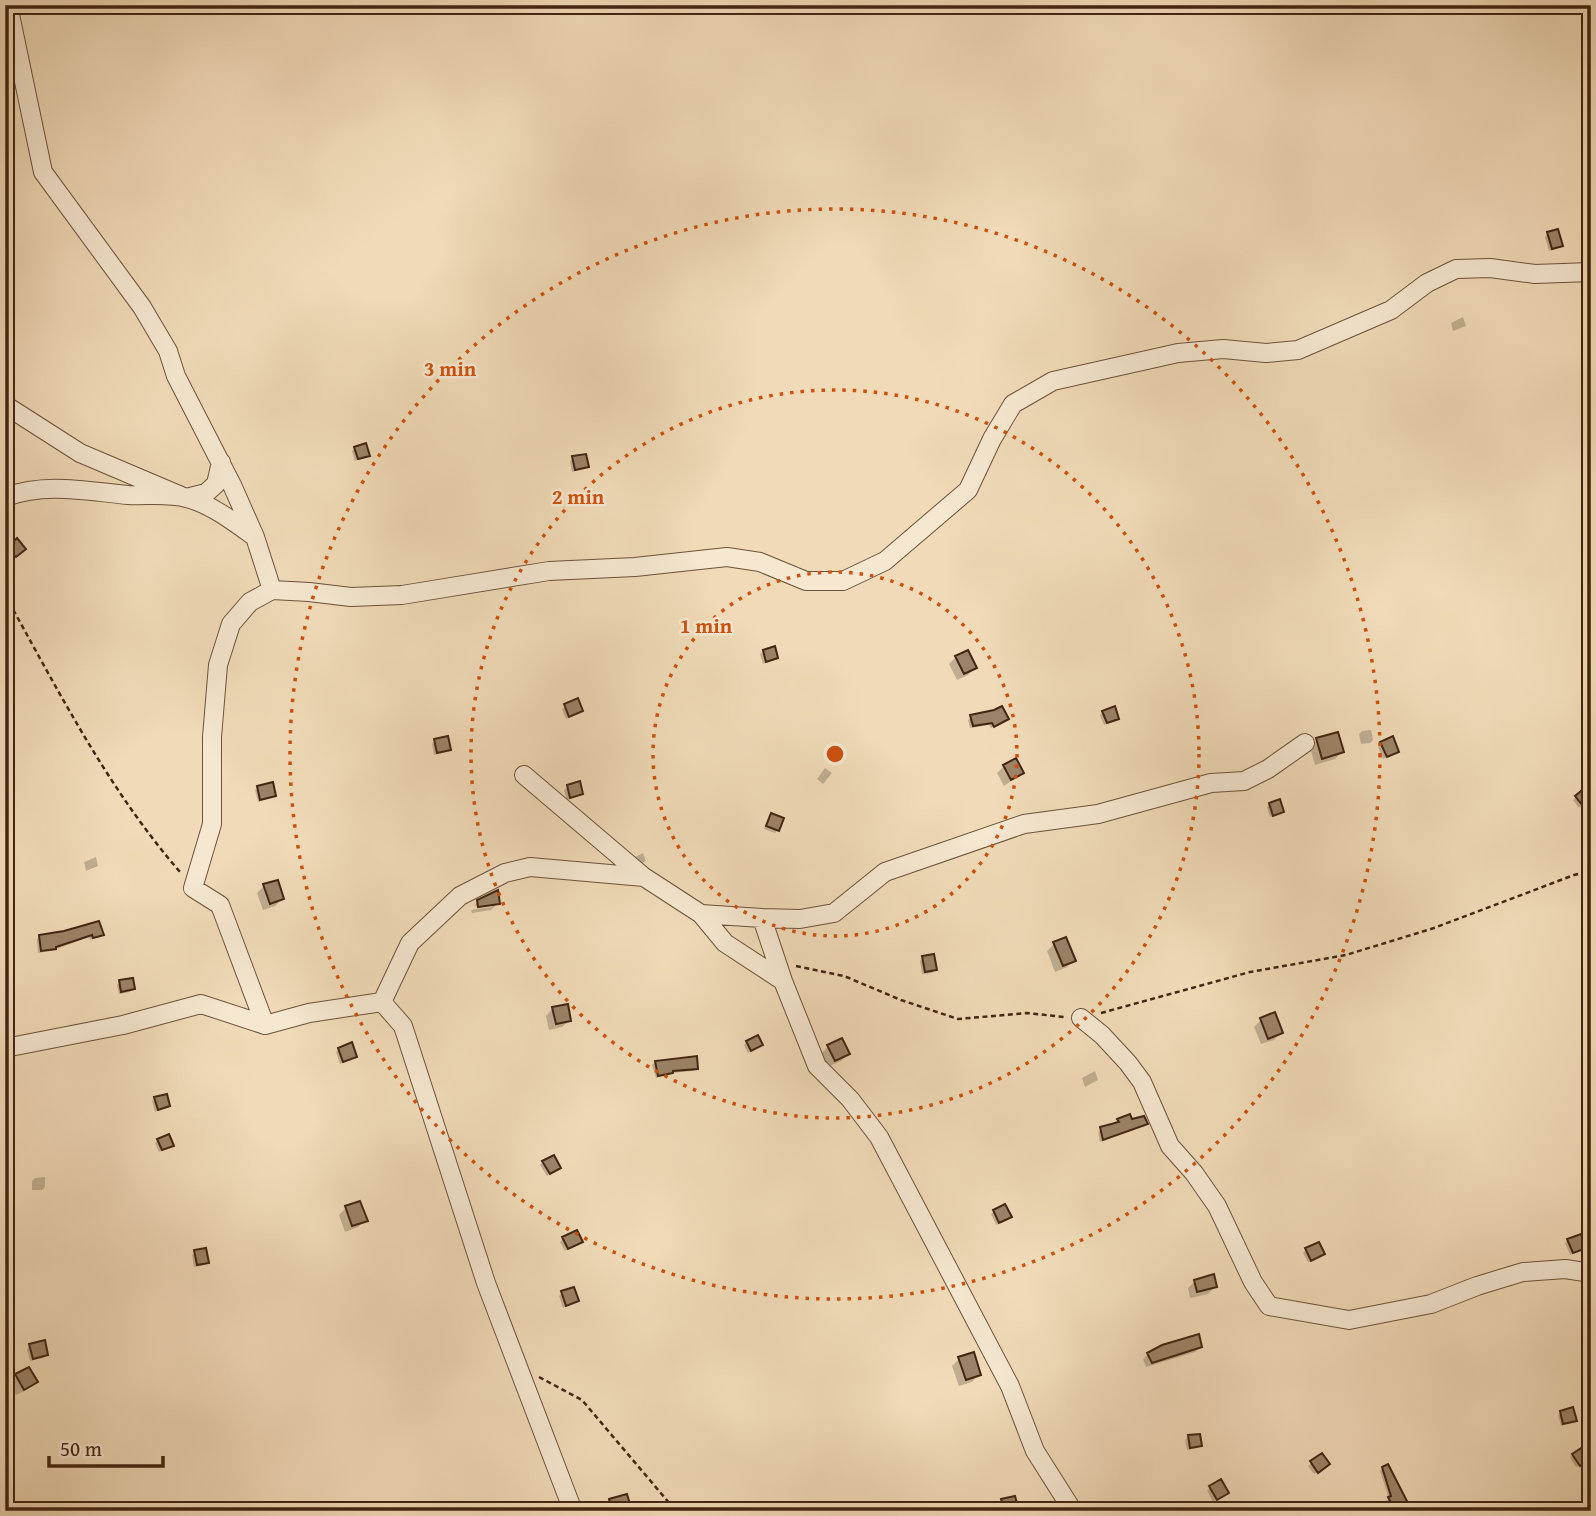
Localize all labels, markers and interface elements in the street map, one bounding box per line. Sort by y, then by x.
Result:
text: 3 min [424,353,477,384]
text: 2 min [552,481,605,512]
text: 1 min [680,610,733,641]
centre of rings [823,742,847,766]
scale bar [49,1425,163,1469]
text: 50 m [60,1433,102,1464]

